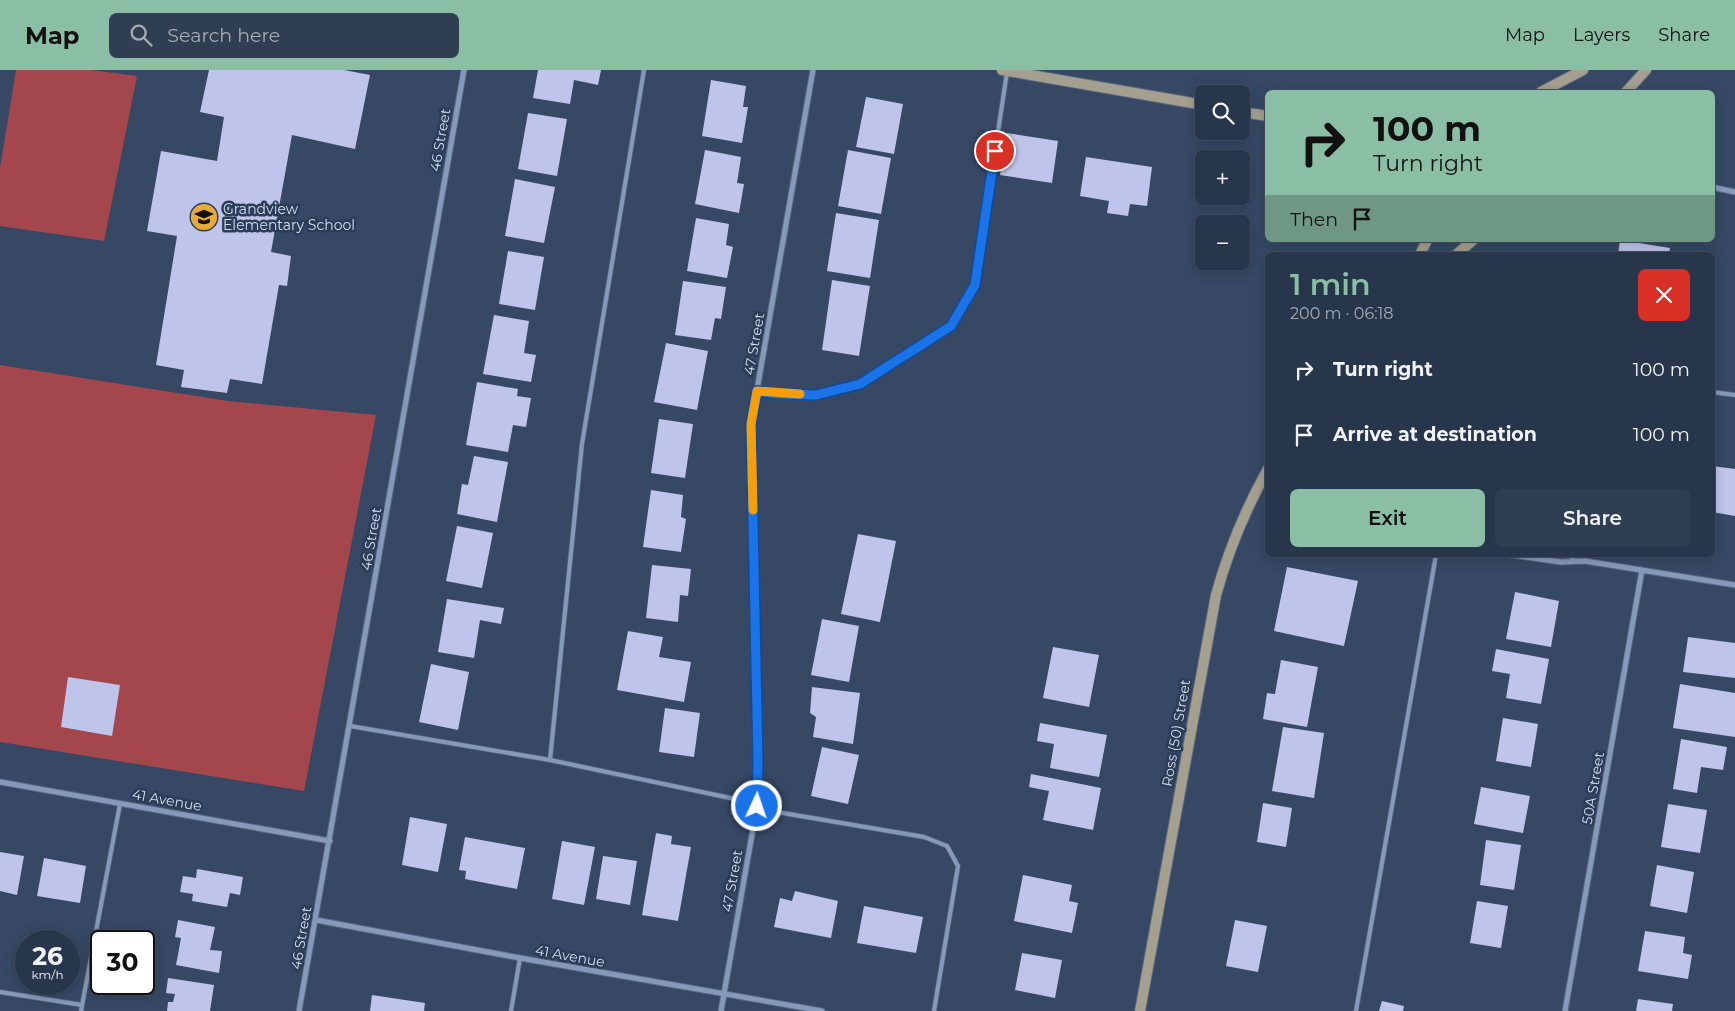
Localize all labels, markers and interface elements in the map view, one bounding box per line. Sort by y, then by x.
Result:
search box [109,13,459,58]
text: Map [25,21,79,50]
icon: search [127,21,155,49]
text: Search here [167,24,280,47]
text: Map [1505,24,1545,46]
text: Layers [1573,24,1630,46]
text: Share [1658,24,1710,46]
map controls [1195,85,1250,270]
button: search [1195,85,1250,140]
street label: 46 Street [426,107,454,173]
text: 100 m [1373,107,1481,150]
icon: right [1290,110,1355,175]
pin [974,130,1016,172]
icon: arrive [981,137,1009,165]
button: + [1195,150,1250,205]
text: Turn right [1373,150,1483,177]
place label: Grandview Elementary School [223,200,355,234]
school or university icon: Grandview Elementary School [189,202,219,232]
icon: arrive [1348,205,1376,233]
text: Then [1290,208,1338,231]
button: − [1195,215,1250,270]
text: 1 min [1290,266,1371,303]
button: close [1638,269,1690,321]
text: 200 m · 06:18 [1290,304,1394,323]
street label: 47 Street [740,311,768,376]
icon: right [1290,356,1318,384]
text: Turn right [1333,358,1433,381]
text: 100 m [1633,358,1690,381]
icon: arrive [1290,421,1318,449]
text: Arrive at destination [1333,423,1537,446]
text: 100 m [1633,423,1690,446]
button: Exit [1290,489,1485,547]
button: Share [1495,489,1690,547]
street label: 46 Street [357,506,385,572]
street label: Ross (50) Street [1158,678,1194,788]
street label: 50A Street [1578,750,1608,826]
position arrow [730,779,782,831]
street label: 41 Avenue [131,785,203,815]
street label: 47 Street [718,848,746,913]
street label: 46 Street [287,905,315,971]
speed limit sign: 30 [90,930,155,995]
text: 26 [32,941,63,971]
street label: 41 Avenue [534,941,606,971]
text: km/h [31,967,64,982]

